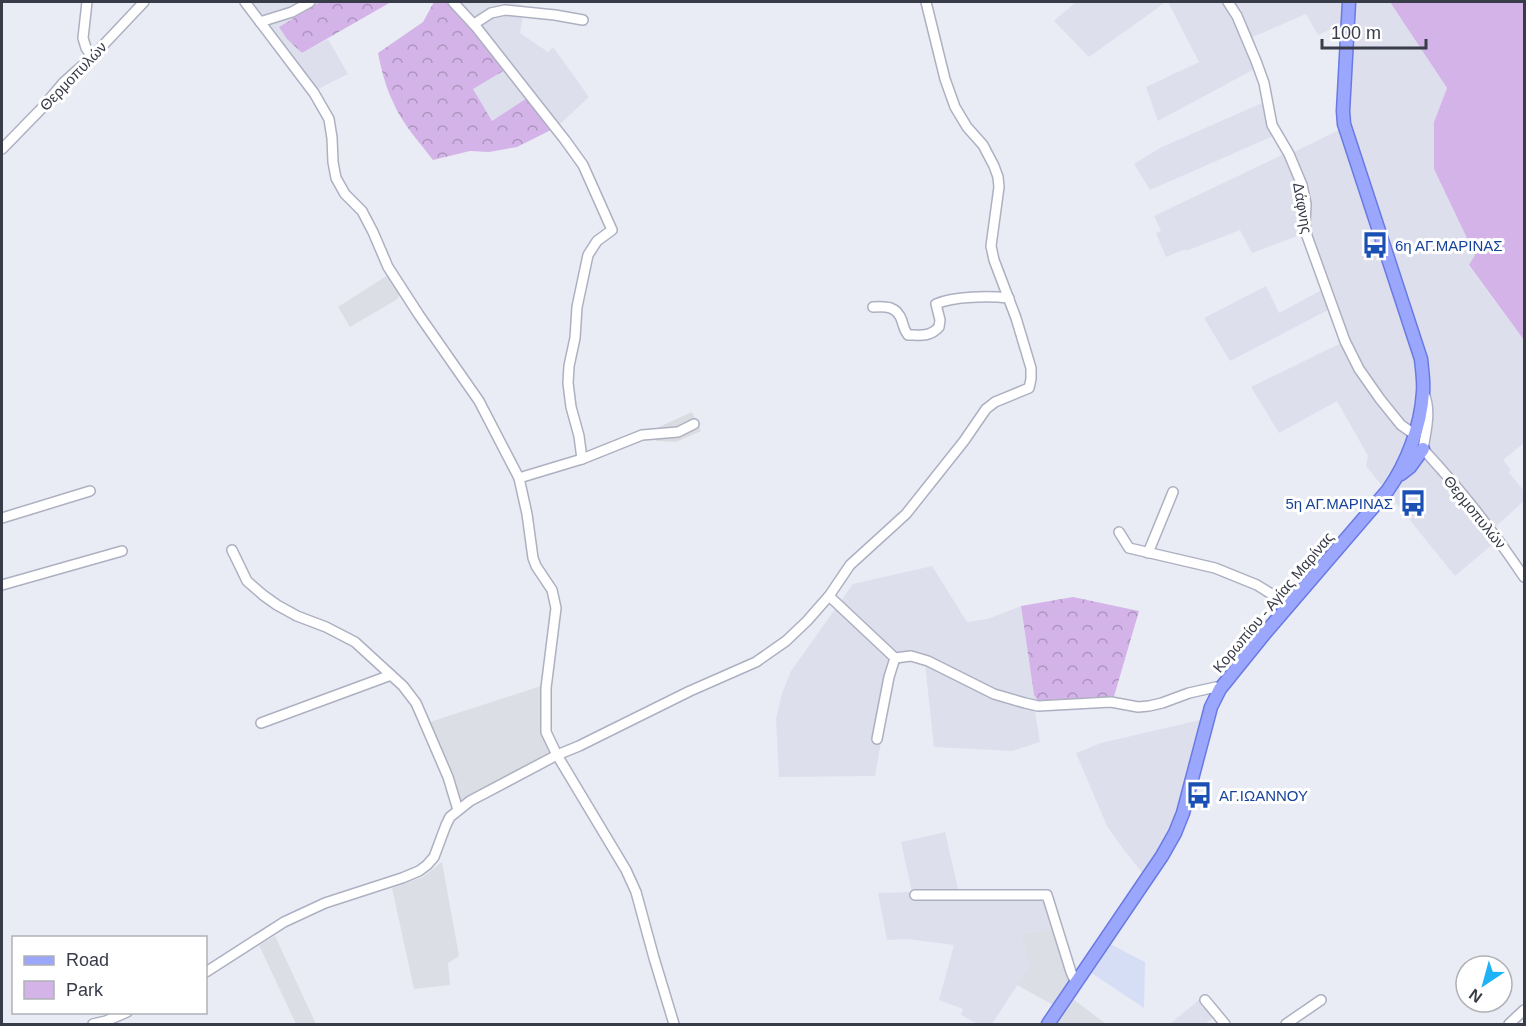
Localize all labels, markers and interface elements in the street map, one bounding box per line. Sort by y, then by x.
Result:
scale bar [1322,12,1426,50]
text: 100 m [1331,23,1381,43]
street label: Θερμοπυλών [36,38,110,114]
street label: Δάφνης [1290,181,1316,235]
bus stop icon: 6η ΑΓ.ΜΑΡΙΝΑΣ [1360,230,1390,260]
place label: 6η ΑΓ.ΜΑΡΙΝΑΣ [1395,237,1503,254]
street label: Θερμοπυλών [1440,472,1510,552]
bus stop icon: 5η ΑΓ.ΜΑΡΙΝΑΣ [1398,488,1428,518]
place label: 5η ΑΓ.ΜΑΡΙΝΑΣ [1285,495,1393,512]
street label: Κορωπίου - Αγίας Μαρίνας [1209,528,1337,676]
bus stop icon: ΑΓ.ΙΩΑΝΝΟΥ [1184,780,1214,810]
place label: ΑΓ.ΙΩΑΝΝΟΥ [1219,787,1308,804]
legend [12,936,207,1014]
text: Road [66,950,109,970]
north arrow [1454,954,1514,1014]
text: Park [66,980,104,1000]
text: N [1466,985,1485,1006]

